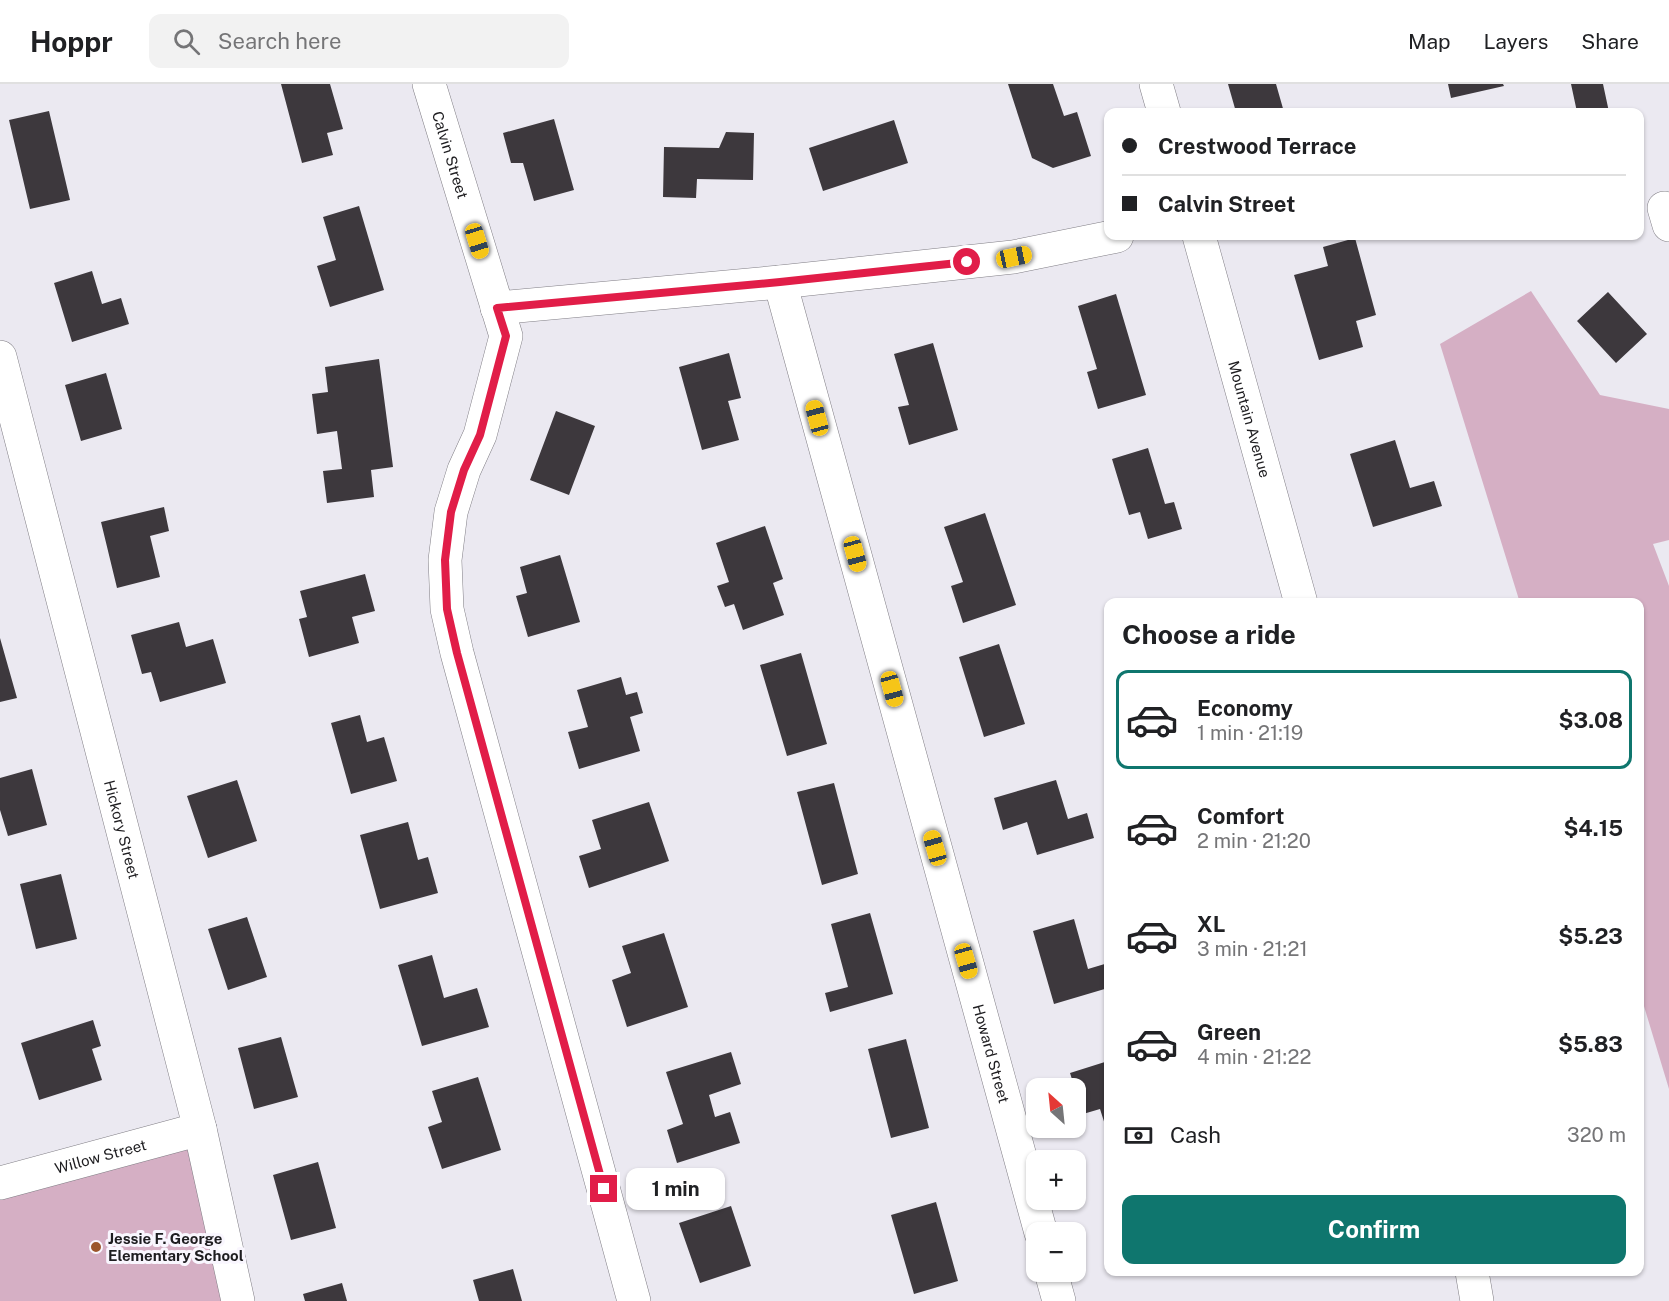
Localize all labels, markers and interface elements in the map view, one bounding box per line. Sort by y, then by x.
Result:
search box [149,14,569,68]
text: Hoppr [30,25,113,58]
icon: search [170,25,203,58]
text: Search here [218,28,341,54]
text: Map [1408,29,1451,54]
text: Layers [1484,29,1548,54]
text: Share [1581,29,1639,54]
street label: Calvin Street [429,109,472,201]
text: Crestwood Terrace [1158,133,1356,159]
text: Calvin Street [1158,191,1295,217]
car [463,221,491,261]
car [995,244,1033,270]
route start [953,248,980,275]
street label: Mountain Avenue [1226,359,1274,479]
car [804,398,830,438]
car [842,534,868,574]
text: Choose a ride [1122,618,1296,650]
car [879,669,905,709]
icon: car [1125,693,1179,747]
text: Economy [1197,695,1293,721]
text: $3.08 [1559,707,1623,733]
text: 1 min · 21:19 [1197,721,1303,745]
street label: Hickory Street [101,778,143,881]
icon: car [1125,801,1179,855]
text: Comfort [1197,803,1284,829]
text: $4.15 [1563,815,1623,841]
car [921,828,949,868]
text: 2 min · 21:20 [1197,829,1311,853]
icon: car [1125,909,1179,963]
text: XL [1197,911,1225,937]
text: $5.23 [1558,923,1623,949]
text: 3 min · 21:21 [1197,937,1308,961]
car [952,941,980,981]
street label: Howard Street [970,1002,1013,1105]
icon: car [1125,1017,1179,1071]
text: Green [1197,1019,1261,1045]
text: $5.83 [1558,1031,1623,1057]
text: 4 min · 21:22 [1197,1045,1311,1069]
north arrow [1026,1078,1086,1138]
map controls [1026,1078,1086,1282]
icon: cash [1122,1119,1155,1152]
text: Cash [1170,1122,1221,1148]
text: 320 m [1567,1123,1626,1147]
street label: Willow Street [53,1135,148,1176]
button: + [1026,1150,1086,1210]
callout: 1 min [625,1168,724,1210]
route end [590,1175,617,1202]
text: 1 min [651,1177,700,1201]
button: Confirm [1122,1195,1626,1264]
button: − [1026,1222,1086,1282]
place label: Jessie F. George Elementary School [108,1230,244,1264]
marker: Jessie F. George Elementary School [89,1240,103,1254]

